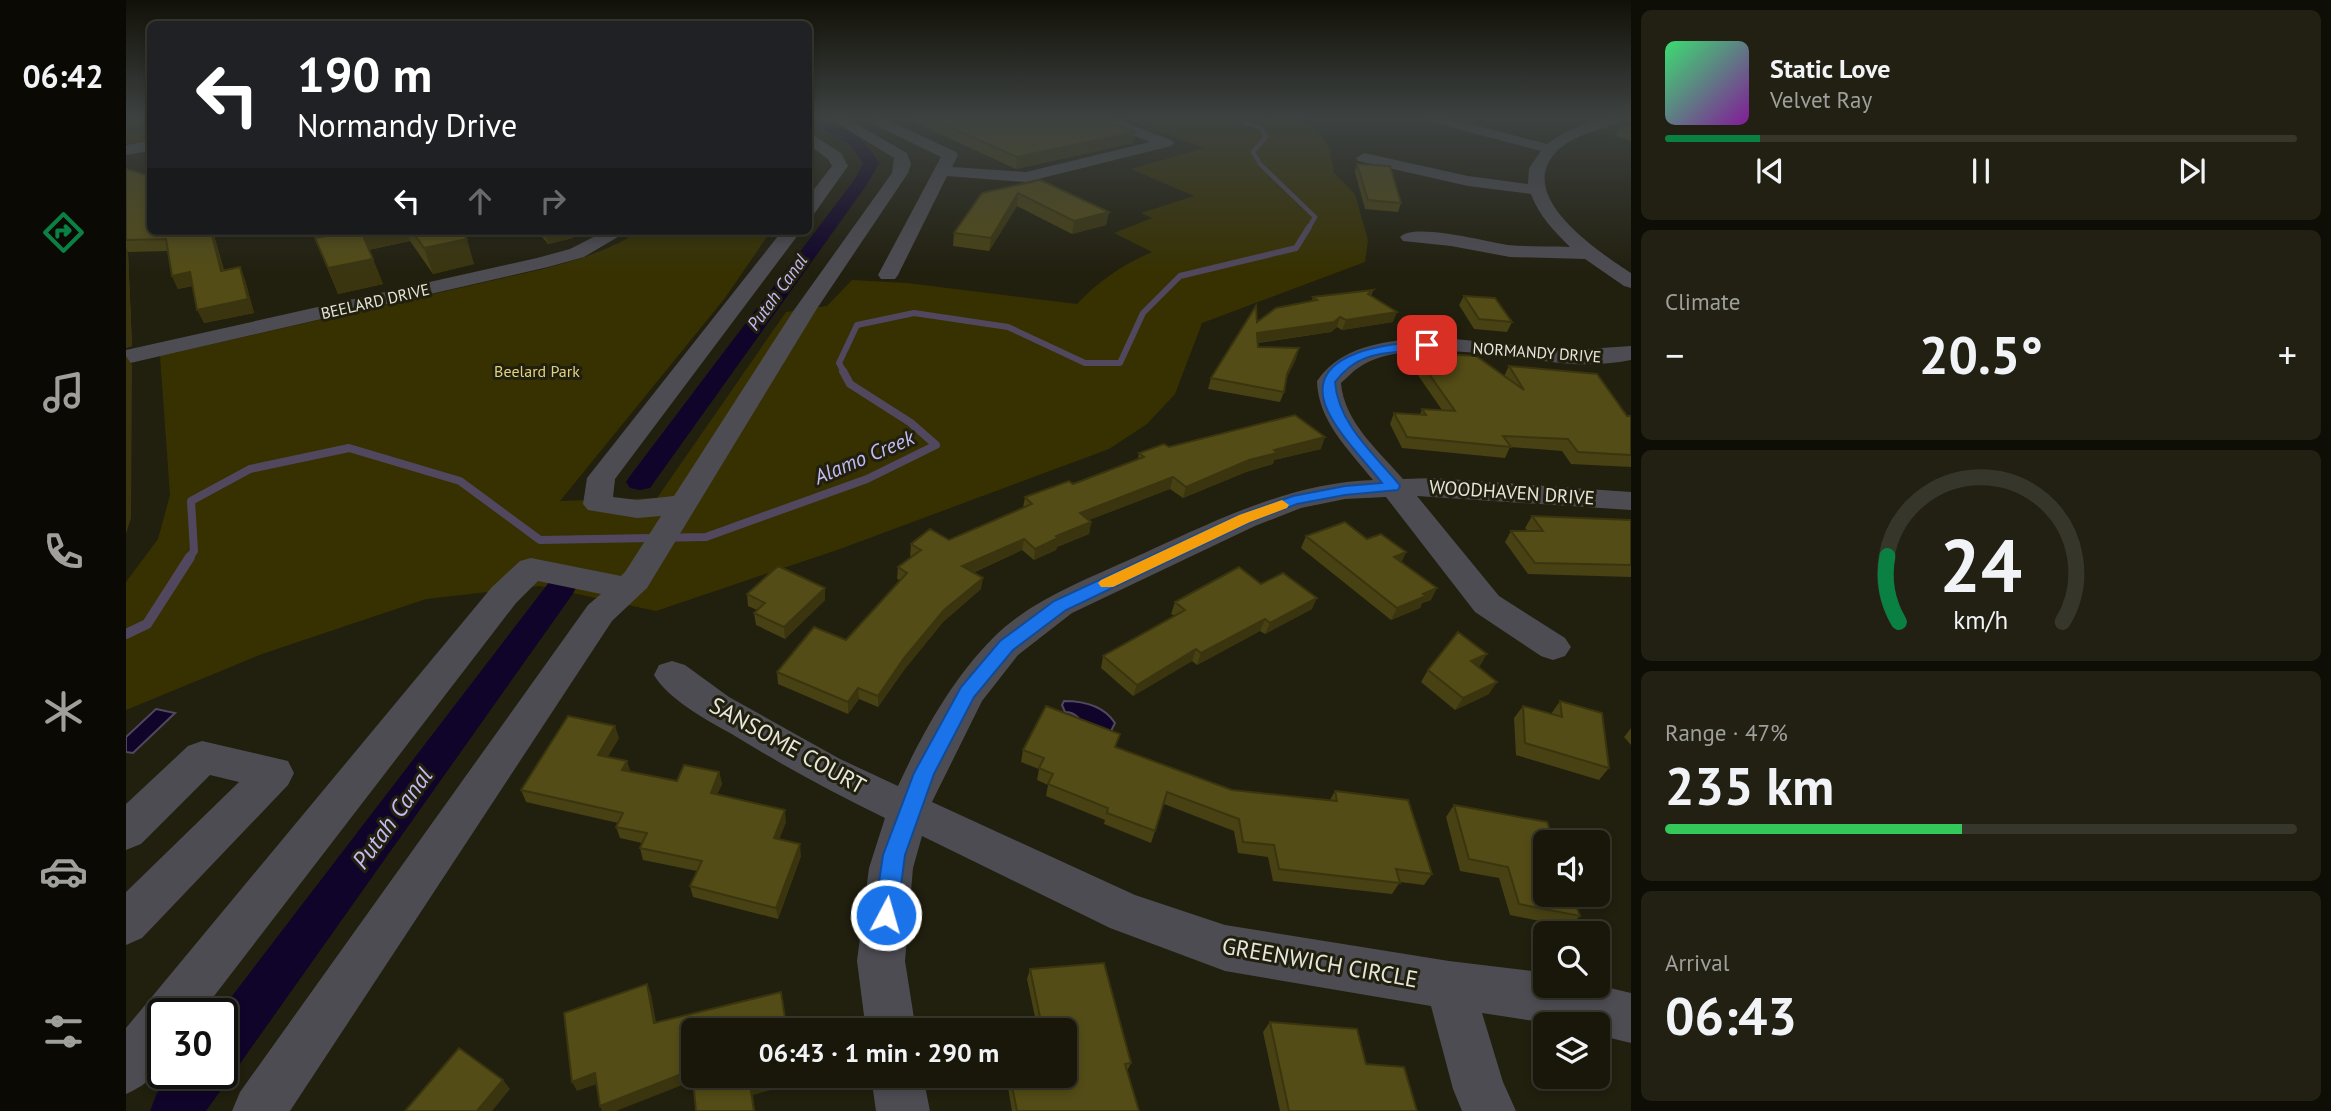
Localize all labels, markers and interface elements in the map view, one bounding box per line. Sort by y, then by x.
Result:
text: 190 m [297,42,432,106]
icon: left [182,49,273,140]
text: Static Love [1770,52,1891,85]
text: 06:42 [22,55,104,97]
text: Velvet Ray [1770,85,1872,114]
text: Normandy Drive [297,104,517,146]
icon: previous [1751,152,1789,190]
icon: pause [1962,152,2000,190]
icon: next [2173,152,2211,190]
icon: left [388,182,426,220]
icon: ahead [461,182,499,220]
icon: right [534,182,572,220]
icon: directions [39,208,88,257]
water label: Putah Canal [742,249,812,335]
street label: BEELARD DRIVE [319,279,431,323]
text: Climate [1665,287,1740,316]
pin [1397,315,1457,375]
text: 20.5° [1919,321,2043,388]
icon: arrive [1408,326,1446,364]
text: − [1665,330,1684,379]
text: + [2278,330,2297,379]
street label: NORMANDY DRIVE [1472,338,1602,366]
park label: Beelard Park [494,361,580,381]
icon: music [39,368,88,417]
water label: Alamo Creek [809,423,920,491]
street label: WOODHAVEN DRIVE [1428,474,1596,510]
text: 24 [1940,518,2022,612]
icon: phone [39,527,88,576]
text: km/h [1954,603,2008,635]
icon: climate [39,687,88,736]
street label: SANSOME COURT [705,690,871,800]
text: Range · 47% [1665,718,1788,747]
text: 235 km [1665,752,1834,819]
water label: Putah Canal [345,761,439,875]
map controls [1533,830,1610,1089]
button: sound [1533,830,1610,907]
icon: car [39,847,88,896]
position arrow [849,878,923,952]
button: search [1533,921,1610,998]
street label: GREENWICH CIRCLE [1220,931,1420,993]
text: Arrival [1665,948,1729,977]
text: 06:43 [1665,982,1797,1049]
speed limit sign: 30 [147,998,238,1089]
icon: filters [39,1007,88,1056]
button: layers [1533,1012,1610,1089]
text: 06:43 · 1 min · 290 m [759,1036,999,1069]

